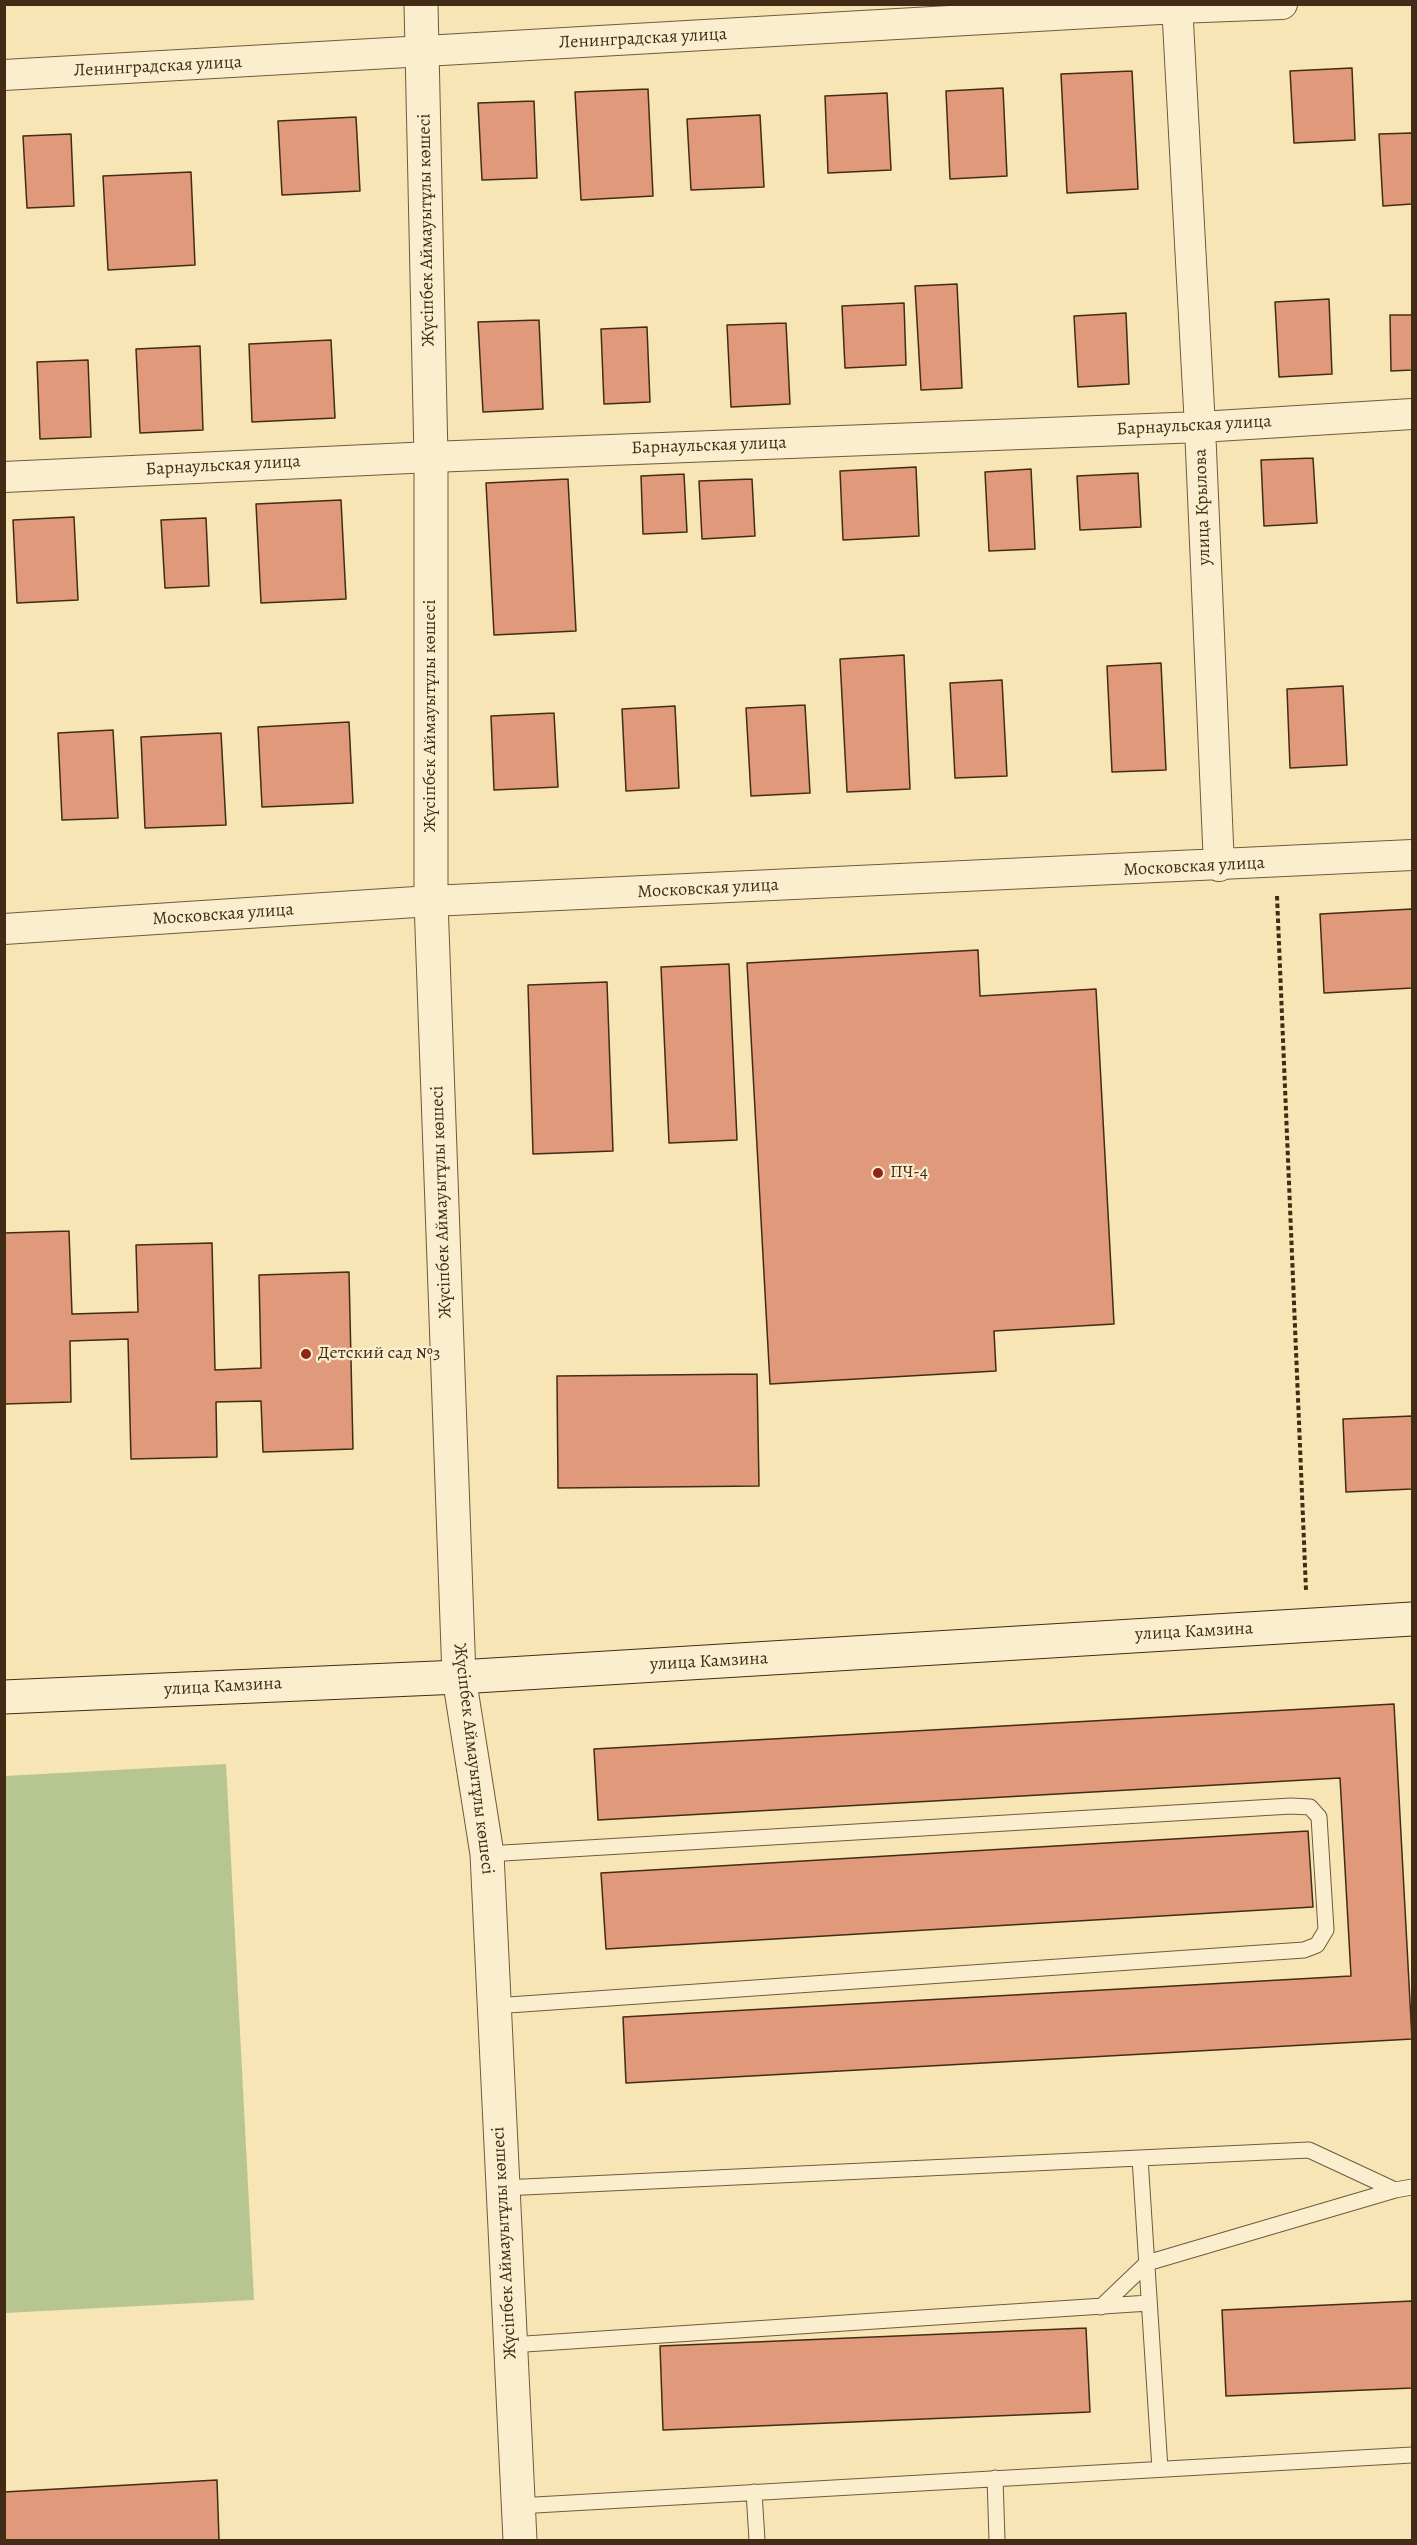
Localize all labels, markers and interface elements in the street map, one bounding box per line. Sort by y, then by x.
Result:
street label: Ленинградская улица [558,24,728,54]
street label: Ленинградская улица [73,52,243,82]
street label: Жүсіпбек Аймауытұлы көшесі [414,113,440,347]
street label: Барнаульская улица [1116,411,1272,441]
street label: Барнаульская улица [631,432,787,460]
street label: улица Крылова [1190,448,1216,566]
street label: Барнаульская улица [145,451,301,481]
street label: Жүсіпбек Аймауытұлы көшесі [420,600,442,832]
street label: Московская улица [1123,853,1265,881]
street label: Московская улица [637,875,779,903]
street label: Московская улица [152,899,294,931]
street label: Жүсіпбек Аймауытұлы көшесі [427,1085,457,1319]
place label: ПЧ-4 [890,1162,928,1184]
marker: ПЧ-4 [871,1166,885,1180]
place label: Детский сад №3 [318,1343,440,1365]
marker: Детский сад №3 [299,1347,313,1361]
street label: улица Камзина [1134,1618,1254,1646]
street label: Жүсіпбек Аймауытұлы көшесі [448,1642,498,1876]
street label: улица Камзина [649,1648,769,1676]
street label: улица Камзина [163,1673,283,1701]
street label: Жүсіпбек Аймауытұлы көшесі [488,2126,522,2360]

